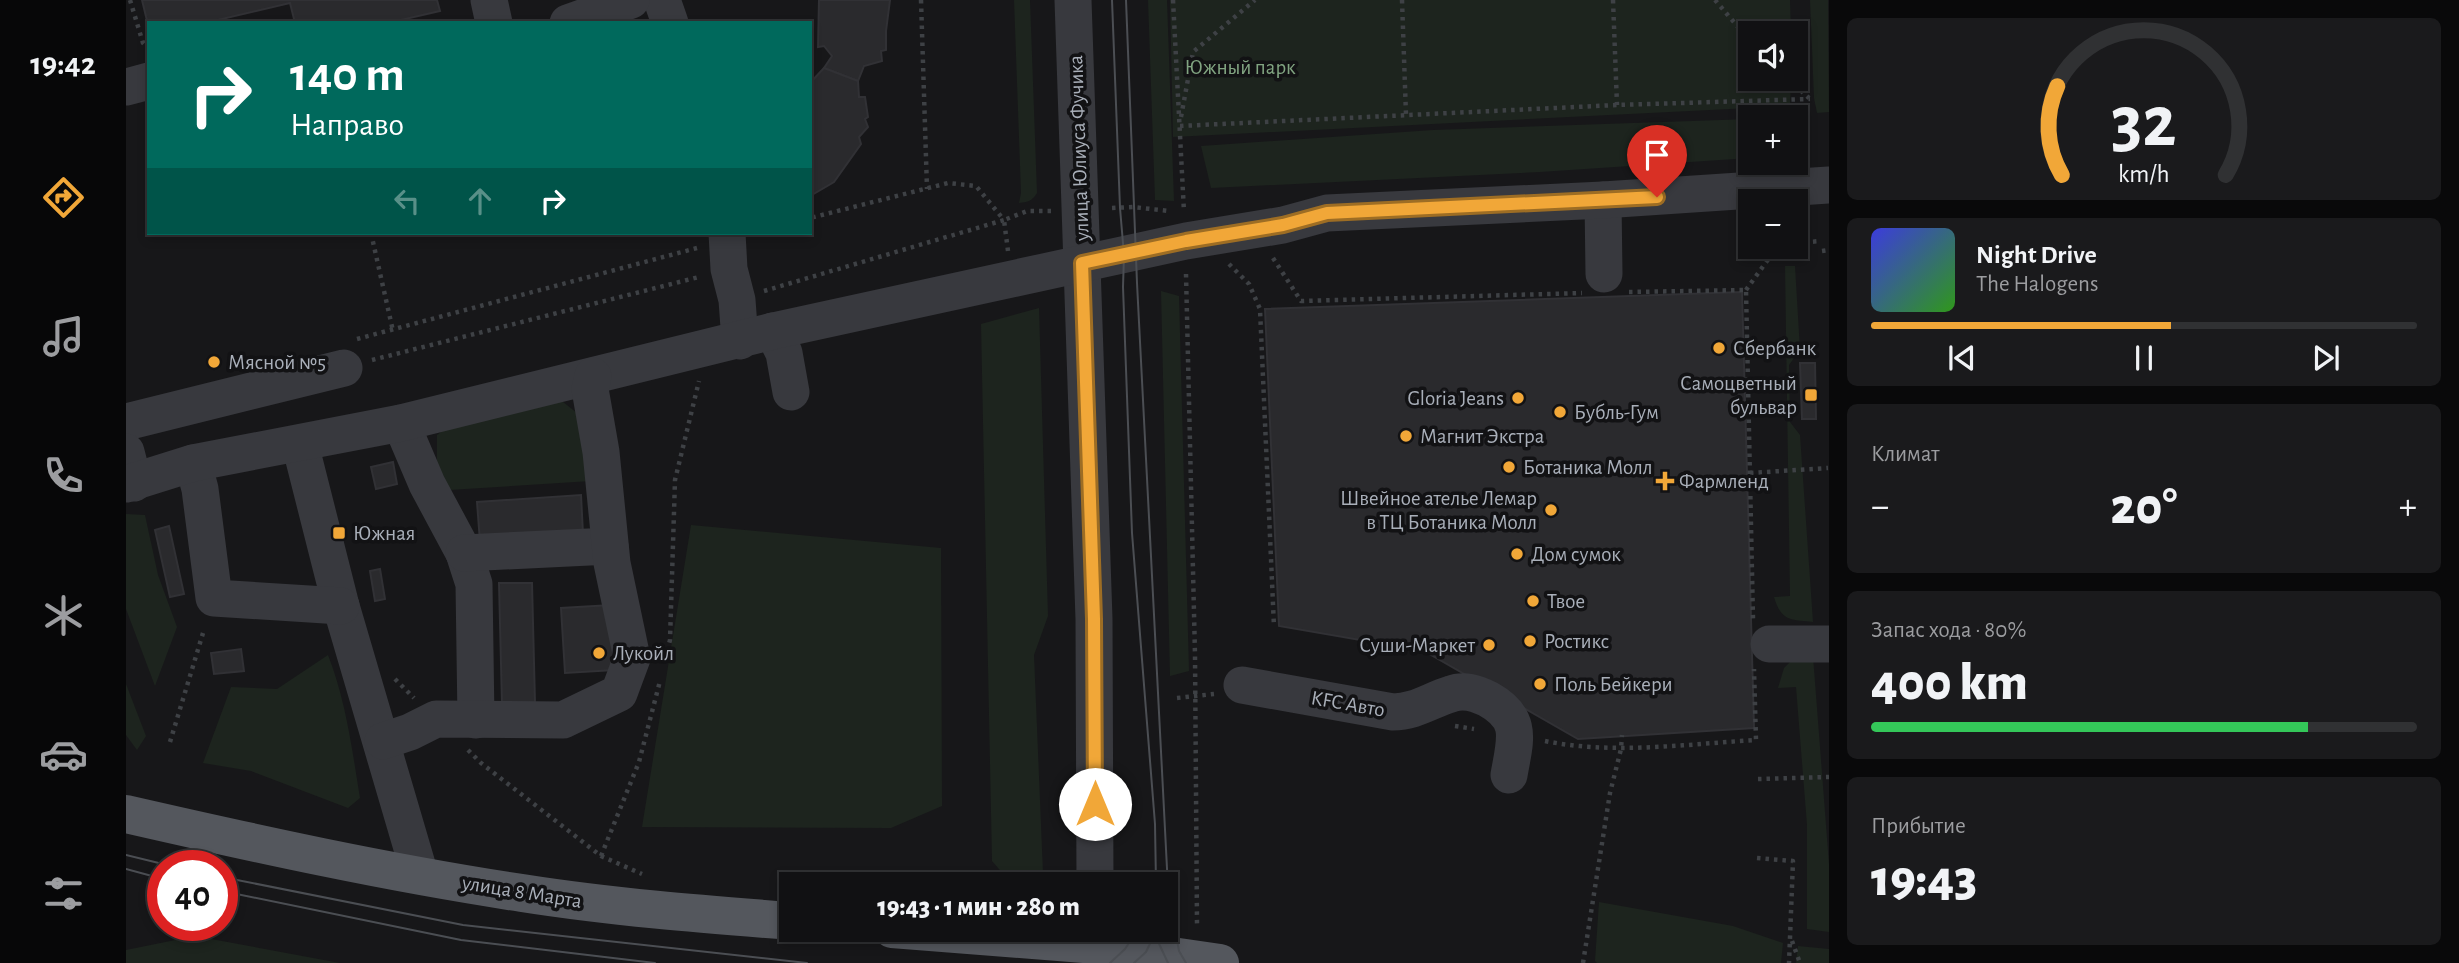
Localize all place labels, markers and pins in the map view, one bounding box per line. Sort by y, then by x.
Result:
pin [1627,125,1687,197]
place label: Сбербанк [1733,338,1816,359]
marker: Сбербанк [1711,340,1727,356]
place label: Мясной №5 [228,352,326,373]
marker: Мясной №5 [206,354,222,370]
place label: Самоцветный бульвар [1680,373,1797,418]
marker: Самоцветный бульвар [1803,387,1819,403]
place label: Gloria Jeans [1407,388,1504,409]
marker: Gloria Jeans [1510,390,1526,406]
place label: Бубль-Гум [1574,402,1659,423]
marker: Бубль-Гум [1552,404,1568,420]
place label: Магнит Экстра [1420,426,1545,447]
marker: Магнит Экстра [1398,428,1414,444]
place label: Ботаника Молл [1523,457,1653,478]
marker: Ботаника Молл [1501,459,1517,475]
place label: Фармленд [1679,471,1769,492]
marker: Фармленд [1657,473,1673,489]
place label: Швейное ателье Лемар в ТЦ Ботаника Молл [1340,488,1537,533]
marker: Швейное ателье Лемар в ТЦ Ботаника Молл [1543,502,1559,518]
place label: Южная [353,523,415,544]
marker: Южная [331,525,347,541]
place label: Дом сумок [1531,544,1621,565]
marker: Дом сумок [1509,546,1525,562]
place label: Твое [1547,591,1585,612]
marker: Твое [1525,593,1541,609]
place label: Ростикс [1544,631,1609,652]
marker: Ростикс [1522,633,1538,649]
place label: Суши-Маркет [1359,635,1475,656]
marker: Суши-Маркет [1481,637,1497,653]
place label: Лукойл [613,643,674,664]
marker: Лукойл [591,645,607,661]
place label: Поль Бейкери [1554,674,1673,695]
marker: Поль Бейкери [1532,676,1548,692]

